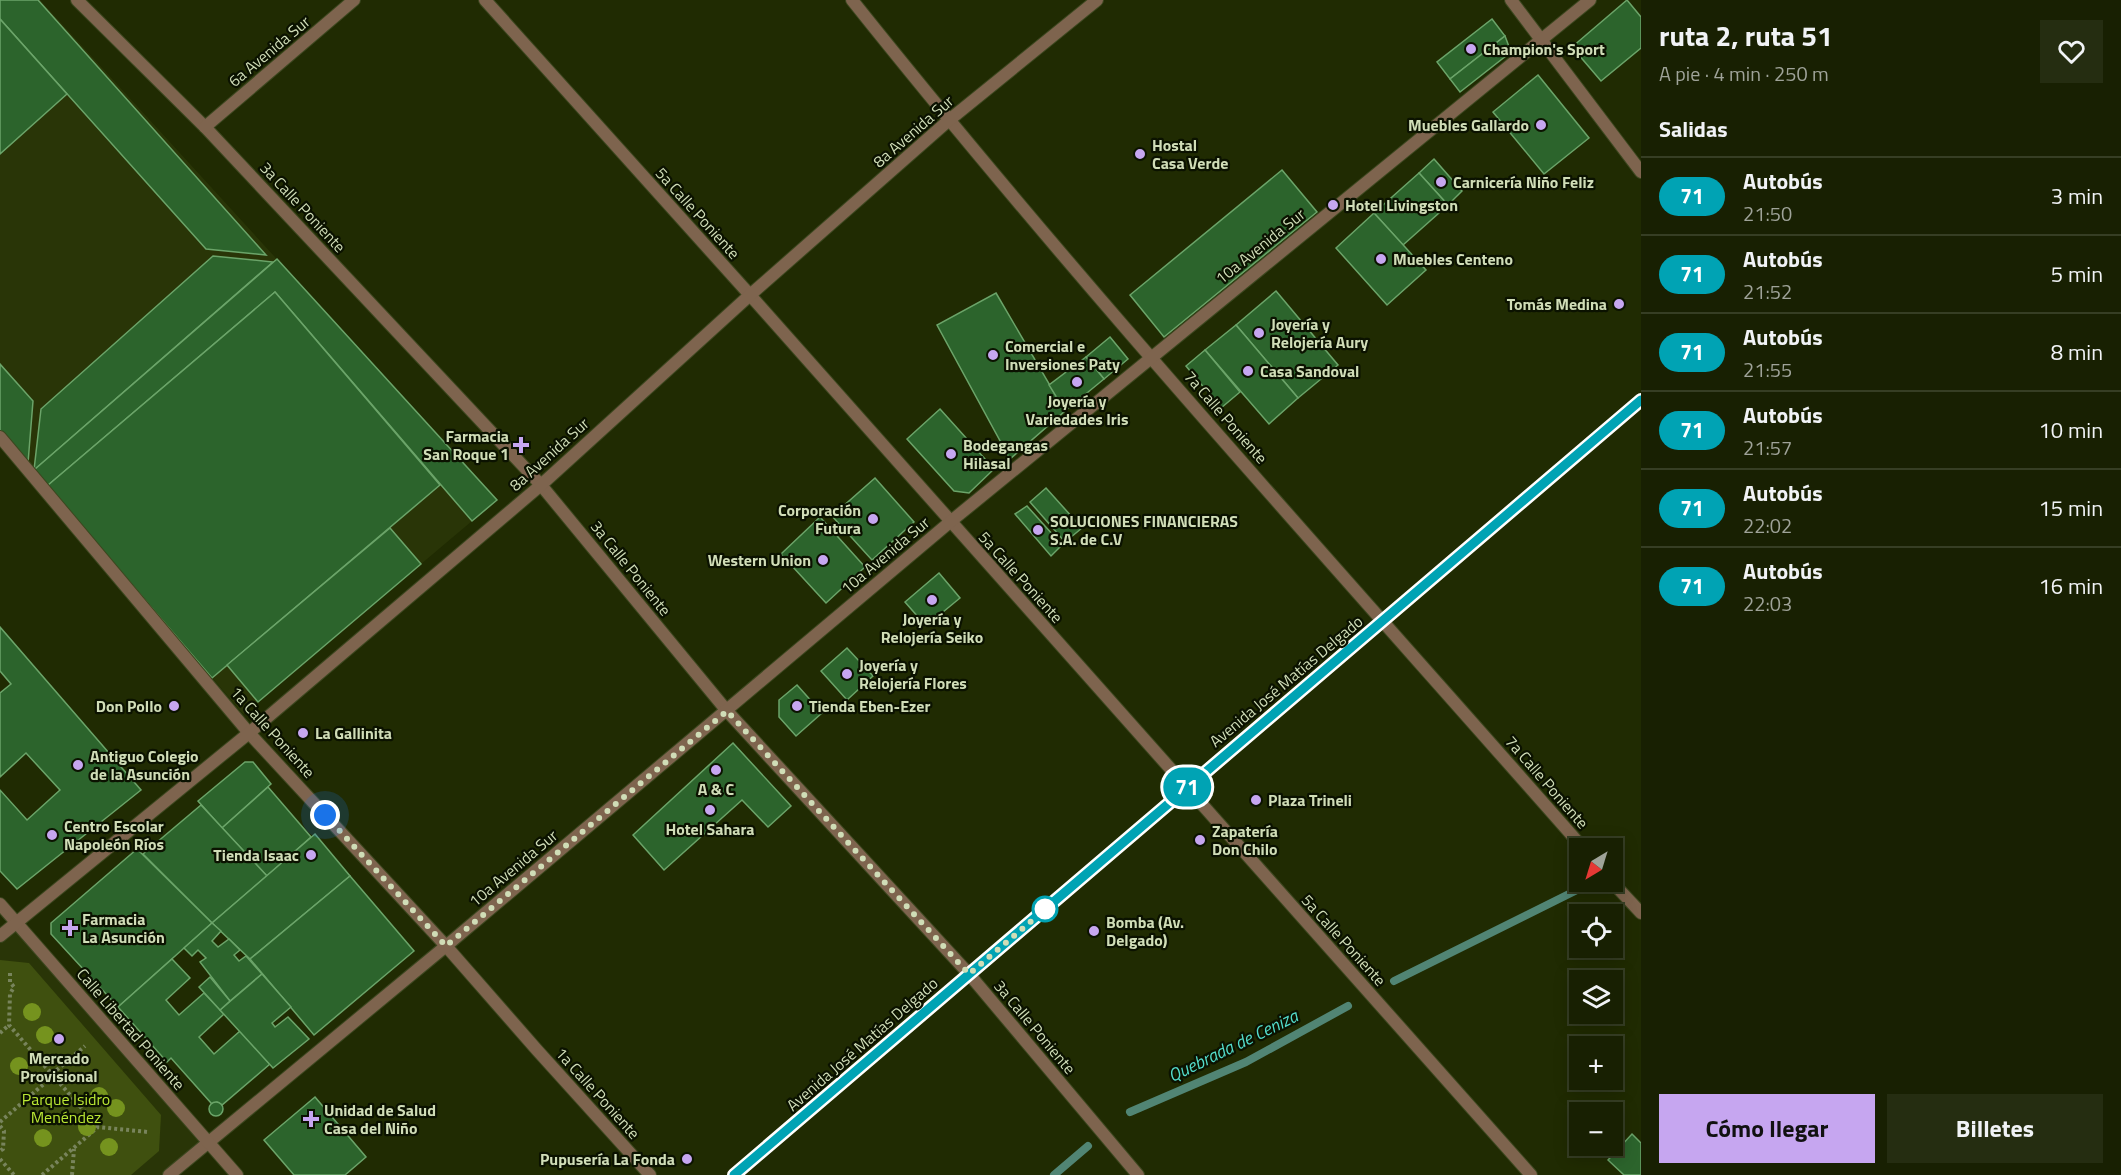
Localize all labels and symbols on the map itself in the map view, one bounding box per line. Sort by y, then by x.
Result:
street label: 6a Avenida Sur [223,9,315,92]
place label: Champion's Sport [1483,37,1605,61]
marker: Champion's Sport [1464,42,1478,56]
street label: 8a Avenida Sur [867,89,959,173]
place label: Muebles Gallardo [1408,113,1529,137]
marker: Muebles Gallardo [1534,118,1548,132]
place label: Hostal Casa Verde [1152,133,1228,175]
marker: Hostal Casa Verde [1133,147,1147,161]
street label: 3a Calle Poniente [254,156,352,258]
street label: 5a Calle Poniente [650,162,746,264]
place label: Carnicería Niño Feliz [1453,170,1594,194]
marker: Carnicería Niño Feliz [1434,175,1448,189]
place label: Hotel Livingston [1345,193,1458,217]
marker: Hotel Livingston [1326,198,1340,212]
street label: 10a Avenida Sur [1210,202,1310,290]
place label: Muebles Centeno [1393,247,1513,271]
marker: Muebles Centeno [1374,252,1388,266]
place label: Tomás Medina [1507,292,1607,316]
marker: Tomás Medina [1612,297,1626,311]
place label: Joyería y Relojería Aury [1271,312,1368,354]
marker: Joyería y Relojería Aury [1252,326,1266,340]
place label: Comercial e Inversiones Paty [1005,334,1120,376]
marker: Comercial e Inversiones Paty [986,348,1000,362]
place label: Casa Sandoval [1260,359,1359,383]
marker: Casa Sandoval [1241,364,1255,378]
street label: 7a Calle Poniente [1179,365,1273,469]
marker: Joyería y Variedades Iris [1070,375,1084,389]
place label: Joyería y Variedades Iris [1026,389,1128,431]
street label: 8a Avenida Sur [504,411,595,496]
place label: Farmacia San Roque 1 [423,424,509,466]
place label: Bodegangas Hilasal [963,433,1048,475]
marker: Farmacia San Roque 1 [514,438,528,452]
marker: Bodegangas Hilasal [944,447,958,461]
place label: Corporación Futura [778,498,861,540]
place label: SOLUCIONES FINANCIERAS S.A. de C.V [1050,509,1238,551]
street label: 10a Avenida Sur [835,510,935,599]
marker: Corporación Futura [866,512,880,526]
street label: 3a Calle Poniente [585,515,677,621]
marker: SOLUCIONES FINANCIERAS S.A. de C.V [1031,523,1045,537]
street label: 5a Calle Poniente [973,526,1069,628]
place label: Western Union [708,548,811,572]
marker: Western Union [816,553,830,567]
marker: Joyería y Relojería Seiko [925,593,939,607]
place label: Joyería y Relojería Seiko [881,607,983,649]
street label: Avenida José Matías Delgado [1204,610,1368,752]
place label: Joyería y Relojería Flores [859,653,967,695]
marker: Joyería y Relojería Flores [840,667,854,681]
street label: 1a Calle Poniente [225,681,321,783]
place label: Don Pollo [96,694,162,718]
place label: Tienda Eben-Ezer [809,694,930,718]
marker: Don Pollo [167,699,181,713]
marker: Tienda Eben-Ezer [790,699,804,713]
place label: La Gallinita [315,721,392,745]
marker: La Gallinita [296,726,310,740]
street label: 7a Calle Poniente [1500,730,1594,834]
place label: Antiguo Colegio de la Asunción [90,744,199,786]
marker: Antiguo Colegio de la Asunción [71,758,85,772]
marker: A & C [709,763,723,777]
line badge: 71 [1160,768,1214,806]
place label: A & C [698,777,735,801]
place label: Plaza Trineli [1268,788,1352,812]
marker: Plaza Trineli [1249,793,1263,807]
your location [310,800,340,830]
marker: Hotel Sahara [703,803,717,817]
place label: Centro Escolar Napoleón Ríos [64,814,164,856]
place label: Hotel Sahara [665,817,755,841]
place label: Zapatería Don Chilo [1212,819,1278,861]
street label: 10a Avenida Sur [463,823,563,912]
marker: Centro Escolar Napoleón Ríos [45,828,59,842]
marker: Zapatería Don Chilo [1193,833,1207,847]
north arrow [1569,838,1623,892]
place label: Tienda Isaac [213,843,299,867]
marker: Tienda Isaac [304,848,318,862]
street label: 5a Calle Poniente [1296,889,1392,991]
unlabelled marker [1032,896,1058,922]
place label: Farmacia La Asunción [82,907,165,949]
place label: Bomba (Av. Delgado) [1106,910,1184,952]
marker: Farmacia La Asunción [63,921,77,935]
marker: Bomba (Av. Delgado) [1087,924,1101,938]
street label: Calle Libertad Poniente [71,963,191,1095]
street label: Avenida José Matías Delgado [781,971,943,1117]
street label: 3a Calle Poniente [988,975,1082,1079]
water label: Quebrada de Ceniza [1163,1002,1303,1089]
marker: Mercado Provisional [52,1032,66,1046]
street label: 1a Calle Poniente [550,1042,646,1144]
place label: Mercado Provisional [20,1046,98,1088]
park label: Parque Isidro Menéndez [22,1087,110,1129]
place label: Unidad de Salud Casa del Niño [324,1098,436,1140]
marker: Unidad de Salud Casa del Niño [302,1110,320,1128]
place label: Pupusería La Fonda [540,1147,675,1171]
marker: Pupusería La Fonda [680,1152,694,1166]

